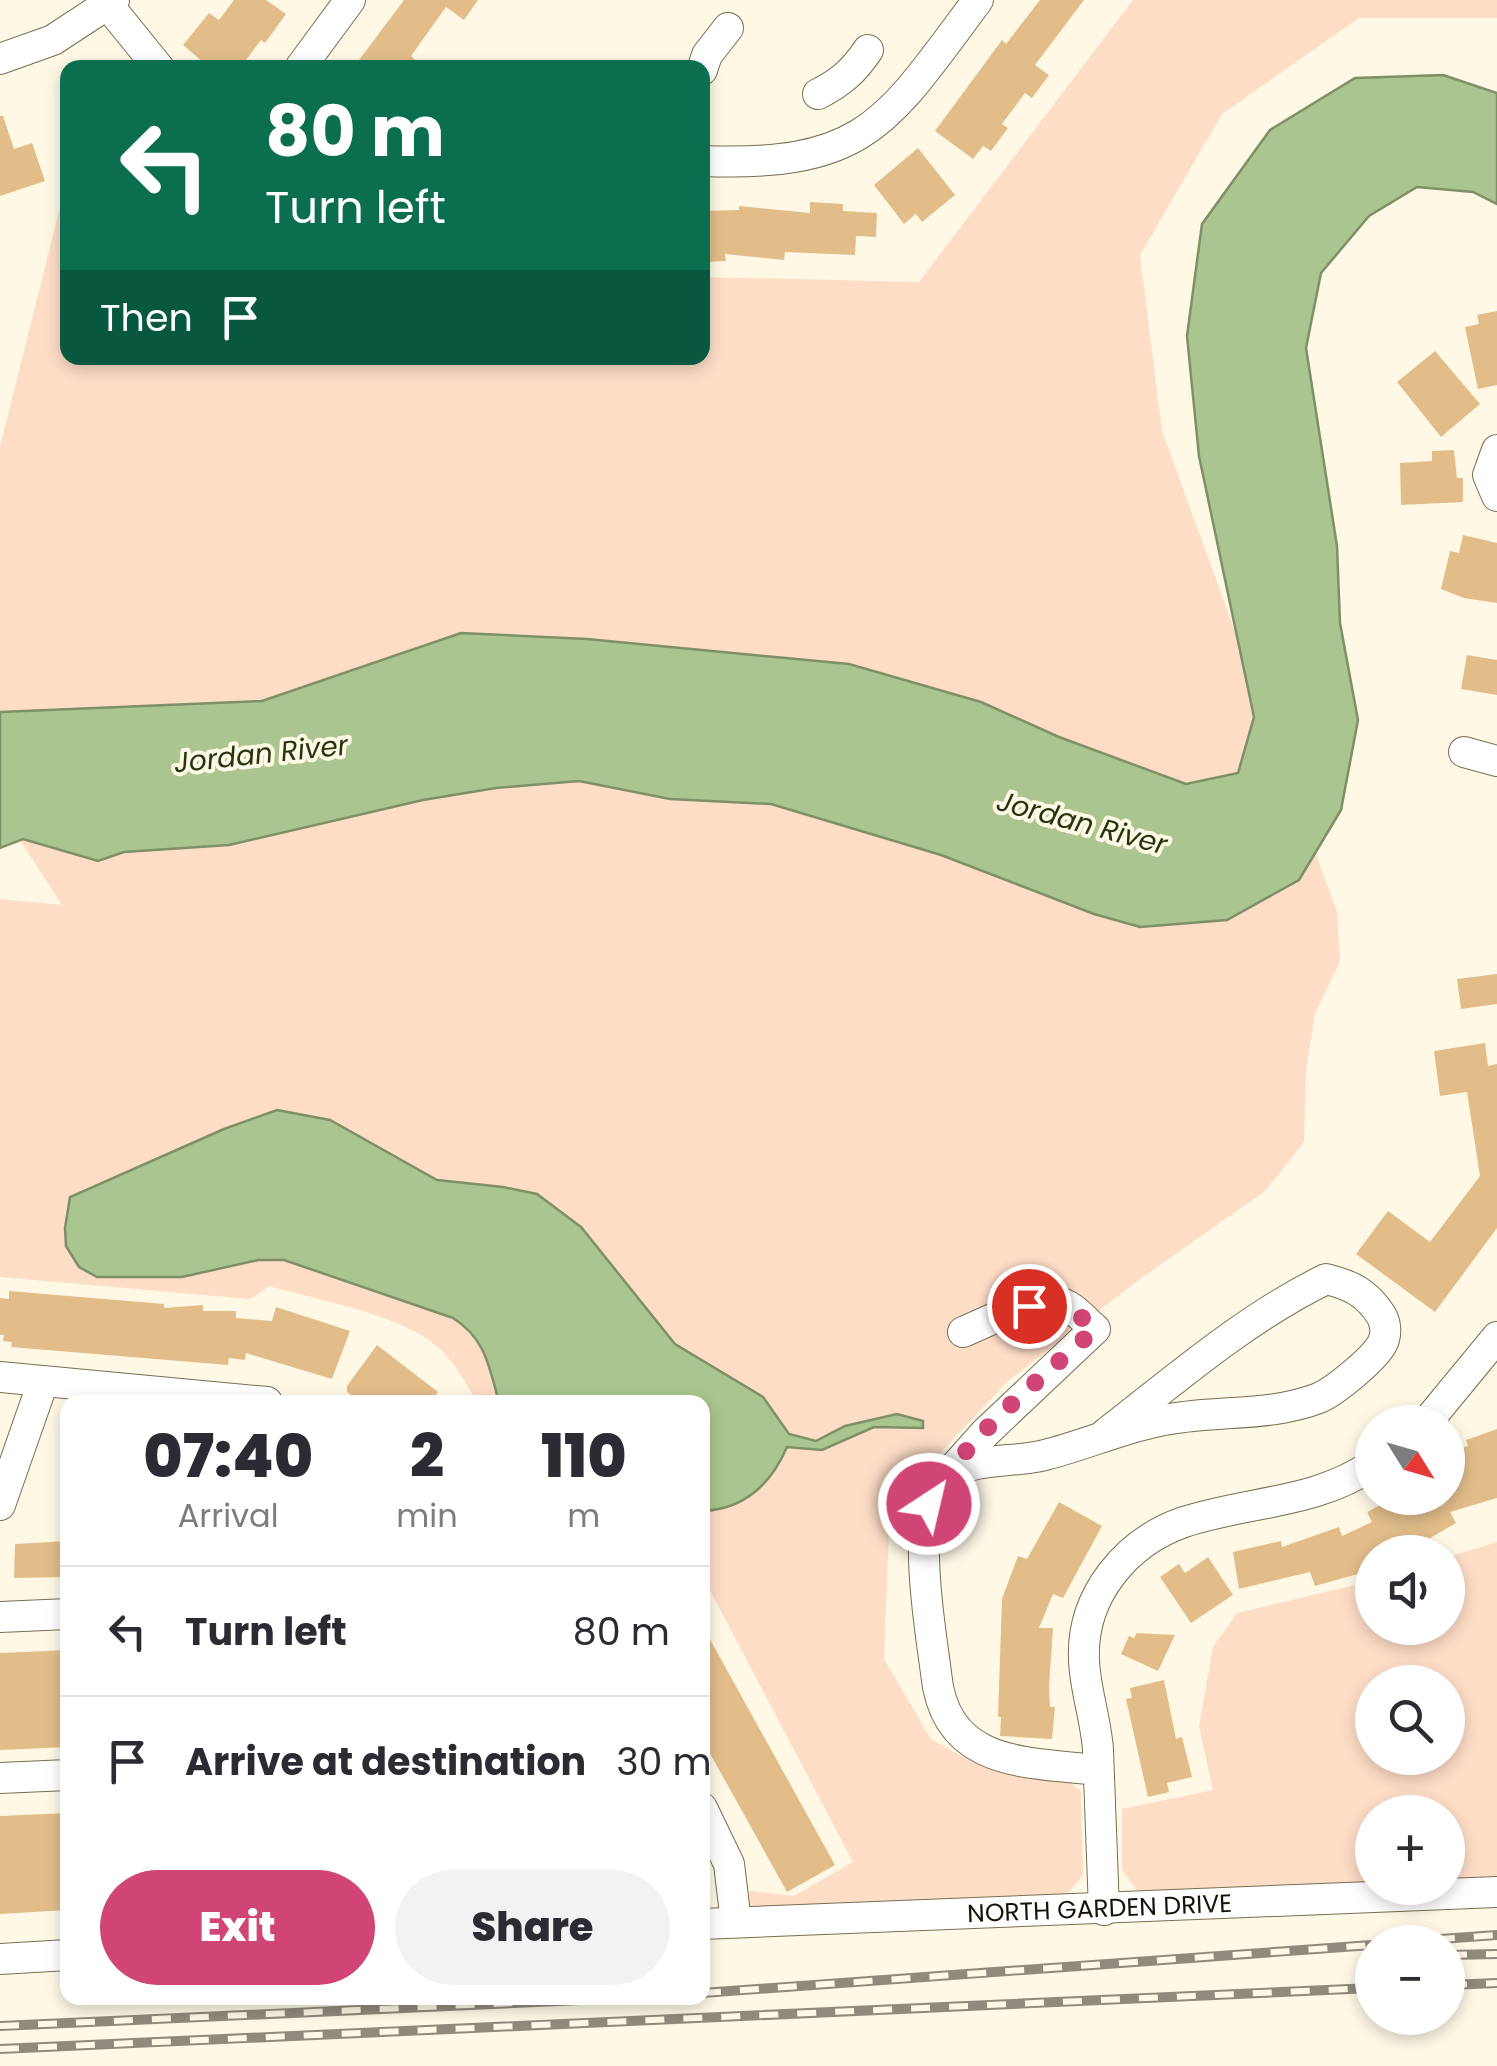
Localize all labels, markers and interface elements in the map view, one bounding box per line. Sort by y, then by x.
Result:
text: 80 m [265,82,445,181]
icon: left [100,100,230,230]
text: Turn left [265,176,446,239]
icon: arrive [213,290,268,345]
text: Then [100,291,193,344]
water label: Jordan River [172,725,350,783]
water label: Jordan River [993,782,1172,865]
pin [987,1264,1072,1349]
icon: arrive [1002,1279,1057,1334]
north arrow [1355,1405,1465,1515]
map controls [1355,1405,1465,2035]
text: 07:40 [143,1414,313,1498]
text: 2 [410,1414,444,1498]
text: 110 [541,1414,627,1498]
position arrow [877,1452,981,1556]
text: Arrival [178,1493,279,1538]
text: min [396,1493,458,1538]
text: m [567,1493,600,1538]
button: sound [1355,1535,1465,1645]
icon: left [100,1604,155,1659]
text: Turn left [185,1605,347,1658]
text: 80 m [573,1605,670,1658]
button: search [1355,1665,1465,1775]
icon: arrive [100,1734,155,1789]
text: Arrive at destination [185,1735,586,1788]
text: 30 m [616,1735,712,1788]
button: + [1355,1795,1465,1905]
button: Exit [100,1870,375,1985]
button: Share [395,1870,670,1985]
street label: NORTH GARDEN DRIVE [967,1885,1233,1931]
button: − [1355,1925,1465,2035]

